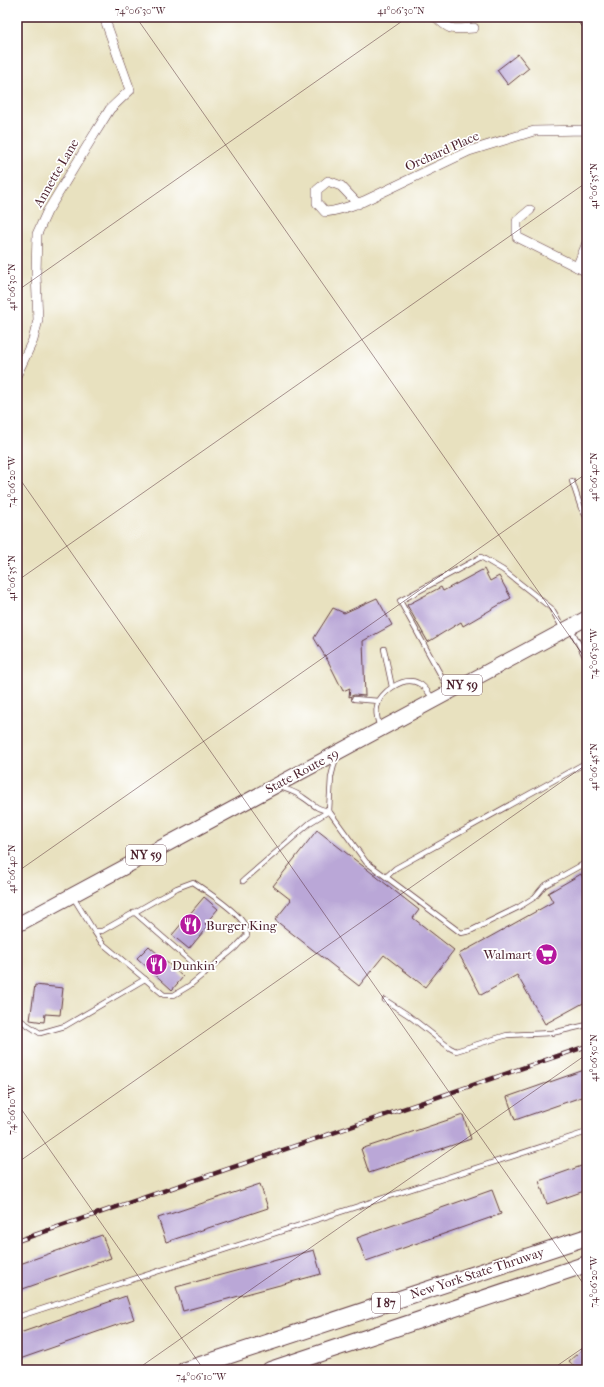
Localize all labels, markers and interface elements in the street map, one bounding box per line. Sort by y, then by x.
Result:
text: 74°06'30"W [115,5,166,17]
text: 41°06'30"N [377,5,425,17]
street label: Orchard Place [403,128,482,174]
street label: Annette Lane [30,136,82,211]
text: 41°06'35"N [588,163,600,209]
text: 41°06'30"N [6,263,18,311]
text: 41°06'40"N [588,452,600,502]
text: 74°06'20"W [6,455,18,508]
text: 41°06'35"N [6,555,18,601]
text: 74°06'30"W [588,628,600,679]
road number: NY 59 [442,675,482,695]
text: 41°06'45"N [588,743,600,791]
street label: State Route 59 [263,745,341,797]
text: 41°06'40"N [6,844,18,894]
road number: NY 59 [126,845,166,865]
restaurant icon: Burger King [177,912,203,938]
place label: Burger King [206,918,278,933]
supermarket icon: Walmart [534,941,560,967]
place label: Walmart [482,947,532,962]
restaurant icon: Dunkin' [144,952,170,978]
place label: Dunkin' [172,958,218,973]
text: 41°06'50"N [588,1034,600,1082]
text: 74°06'10"W [6,1084,18,1135]
street label: New York State Thruway [408,1244,547,1302]
text: 74°06'20"W [588,1255,600,1308]
road number: I 87 [372,1293,400,1313]
text: 74°06'10"W [176,1371,227,1383]

